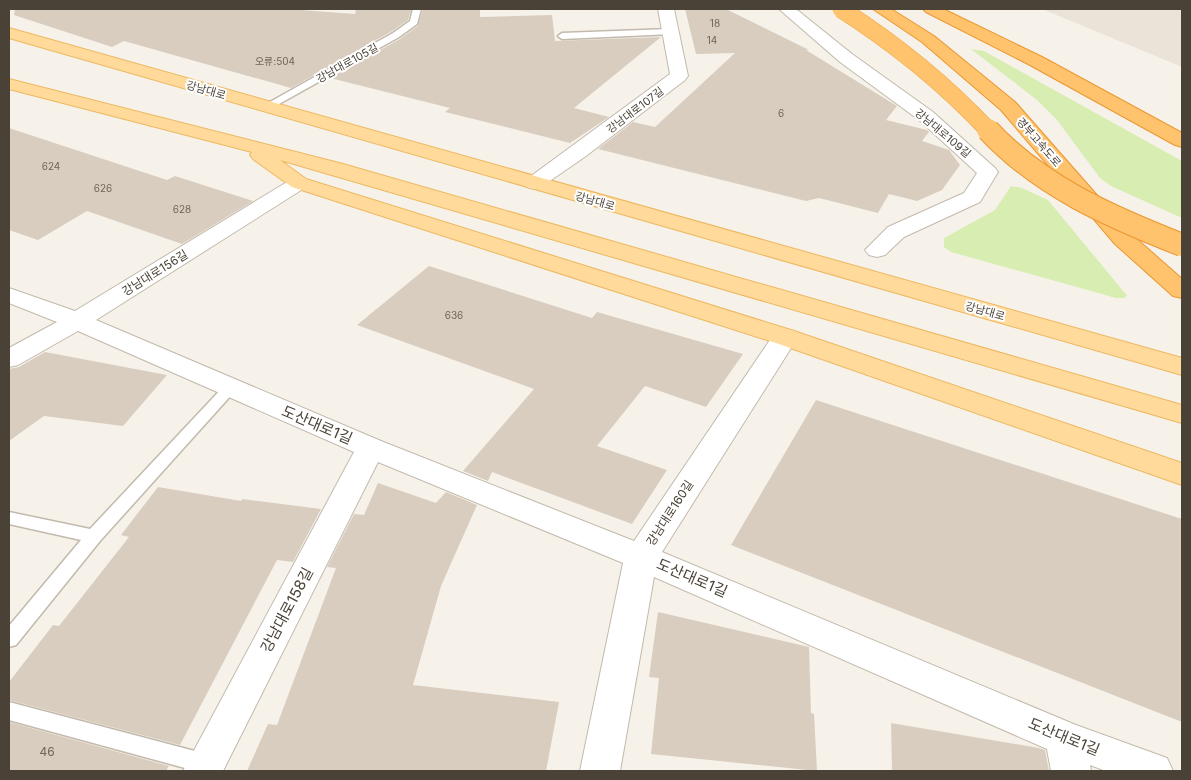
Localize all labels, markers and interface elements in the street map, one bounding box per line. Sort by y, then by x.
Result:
house number: 18 [710,17,720,29]
house number: 14 [707,34,717,46]
street label: 강남대로105길 [314,40,380,86]
house number: 오류:504 [255,55,295,67]
street label: 강남대로 [185,78,227,102]
street label: 강남대로107길 [604,84,666,136]
street label: 강남대로109길 [912,106,974,160]
house number: 6 [778,107,784,119]
street label: 경부고속도로 [1014,114,1064,170]
house number: 624 [42,160,60,172]
house number: 626 [94,182,112,194]
street label: 강남대로 [574,189,616,213]
house number: 628 [173,203,191,215]
street label: 강남대로156길 [119,246,190,299]
street label: 강남대로 [964,299,1006,323]
house number: 636 [445,309,463,321]
street label: 도산대로1길 [279,401,355,448]
street label: 강남대로160길 [643,477,696,548]
street label: 도산대로1길 [654,554,730,601]
street label: 강남대로158길 [256,564,317,656]
street label: 도산대로1길 [1026,714,1103,759]
house number: 46 [39,744,55,759]

